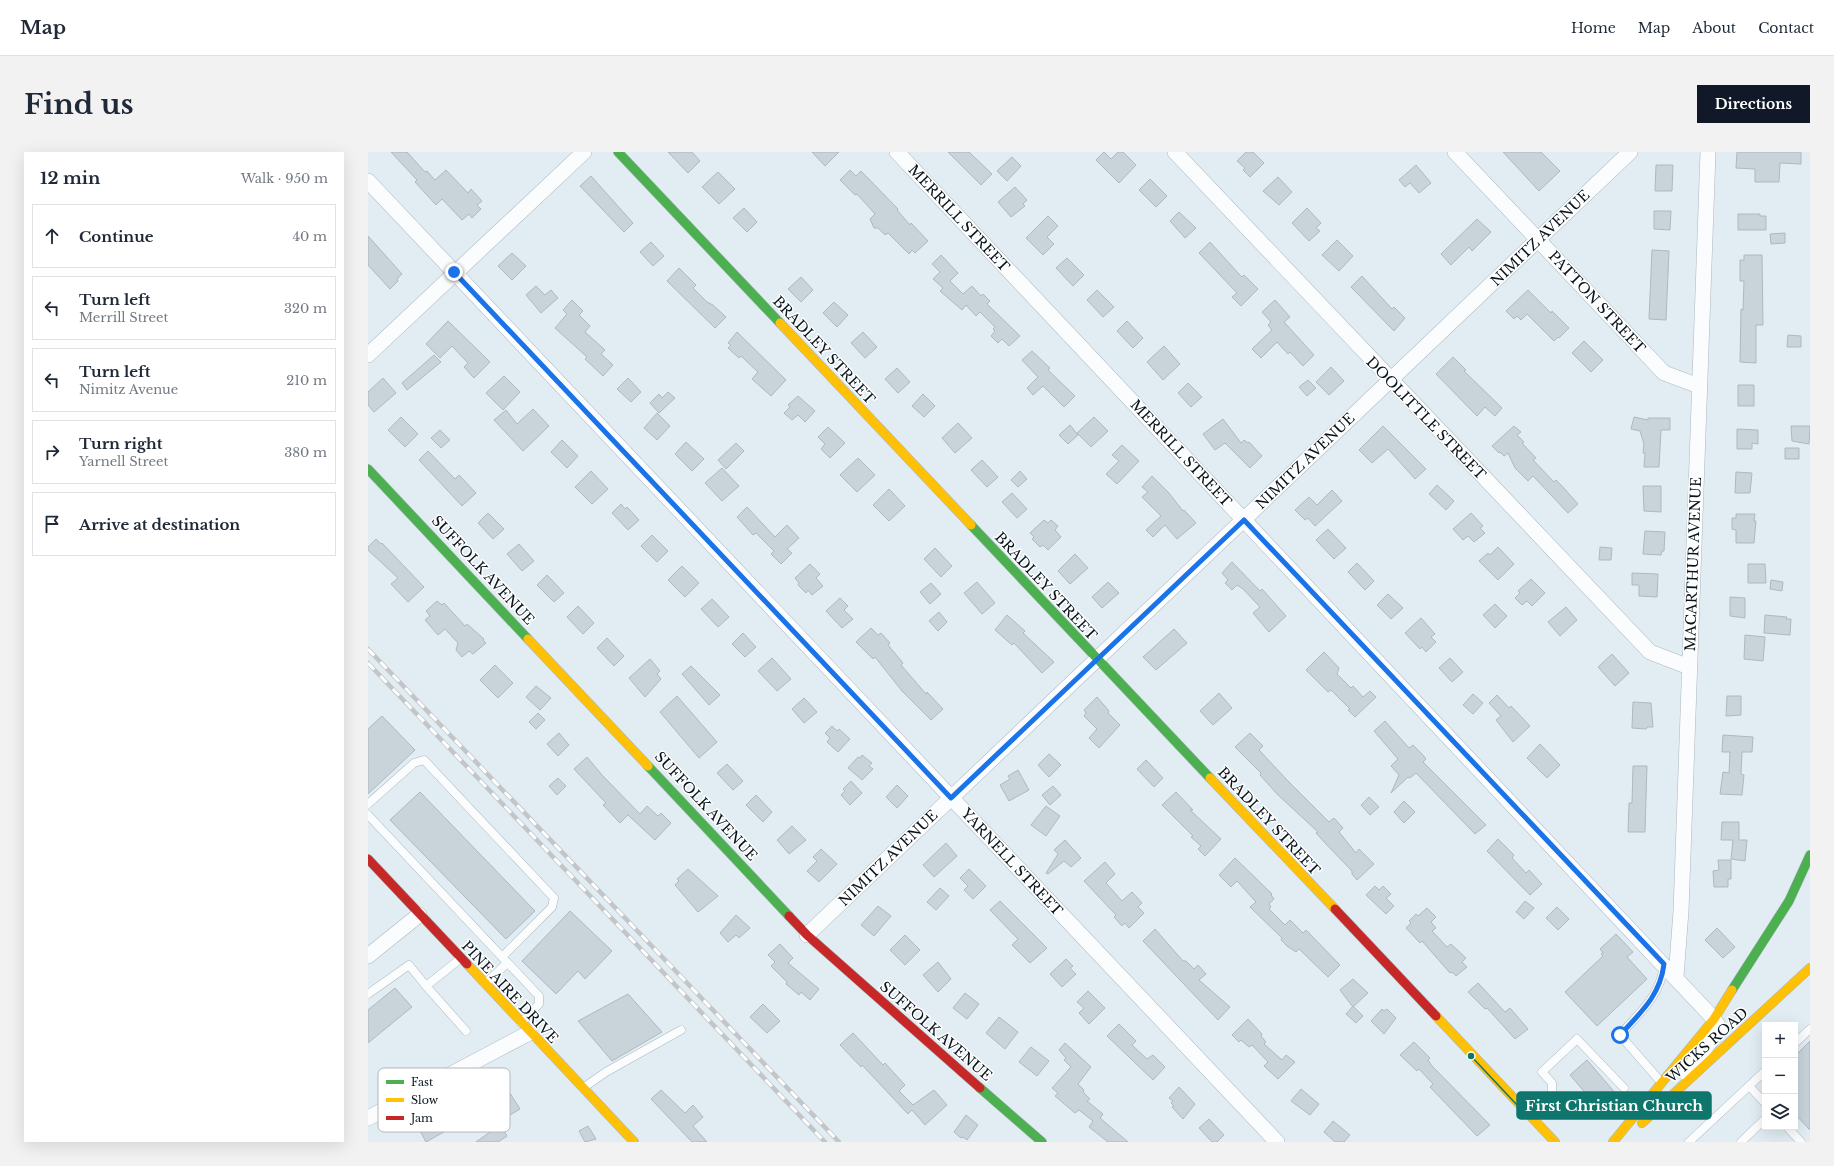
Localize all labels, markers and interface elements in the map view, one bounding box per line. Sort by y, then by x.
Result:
text: Map [20,16,66,39]
text: Home [1571,19,1616,37]
text: Map [1638,19,1670,37]
text: About [1692,19,1736,37]
text: Contact [1758,19,1814,37]
button: Directions [1697,85,1810,123]
text: Find us [24,87,134,122]
street label: MERRILL STREET [905,161,1013,275]
text: 12 min [40,168,100,189]
text: Walk · 950 m [241,170,328,187]
street label: NIMITZ AVENUE [1487,186,1593,290]
icon: ahead [41,225,63,247]
text: Continue [79,227,154,246]
text: 40 m [292,228,327,245]
street label: PATTON STREET [1545,247,1649,357]
route end [445,263,463,281]
text: Turn left [79,290,150,309]
street label: BRADLEY STREET [769,292,879,408]
icon: left [41,297,63,319]
text: 320 m [284,300,327,317]
text: Merrill Street [79,309,168,326]
street label: DOOLITTLE STREET [1362,353,1490,483]
text: Turn left [79,362,150,381]
icon: left [41,369,63,391]
text: 210 m [286,372,327,389]
text: Nimitz Avenue [79,381,178,398]
street label: MERRILL STREET [1127,396,1235,510]
street label: NIMITZ AVENUE [1252,409,1358,513]
text: Turn right [79,434,162,453]
icon: right [41,441,63,463]
text: 380 m [284,444,327,461]
text: Yarnell Street [79,453,168,470]
street label: MACARTHUR AVENUE [1681,476,1705,652]
street label: SUFFOLK AVENUE [428,512,538,628]
icon: arrive [41,513,63,535]
text: Arrive at destination [79,515,240,534]
street label: BRADLEY STREET [991,528,1101,644]
street label: SUFFOLK AVENUE [651,748,761,864]
street label: BRADLEY STREET [1214,763,1324,879]
street label: YARNELL STREET [957,804,1067,920]
street label: NIMITZ AVENUE [835,806,941,910]
street label: PINE AIRE DRIVE [458,937,562,1047]
street label: SUFFOLK AVENUE [876,977,996,1085]
street label: WICKS ROAD [1662,1003,1752,1087]
map controls [1762,1022,1798,1130]
button: + [1762,1022,1798,1058]
route start [1611,1026,1629,1044]
button: − [1762,1058,1798,1094]
legend [378,1068,510,1132]
text: Fast [411,1075,434,1089]
callout: First Christian Church [1517,1092,1711,1119]
text: Slow [411,1093,439,1107]
button: layers [1762,1094,1798,1130]
text: First Christian Church [1525,1096,1703,1115]
text: Jam [409,1111,433,1125]

